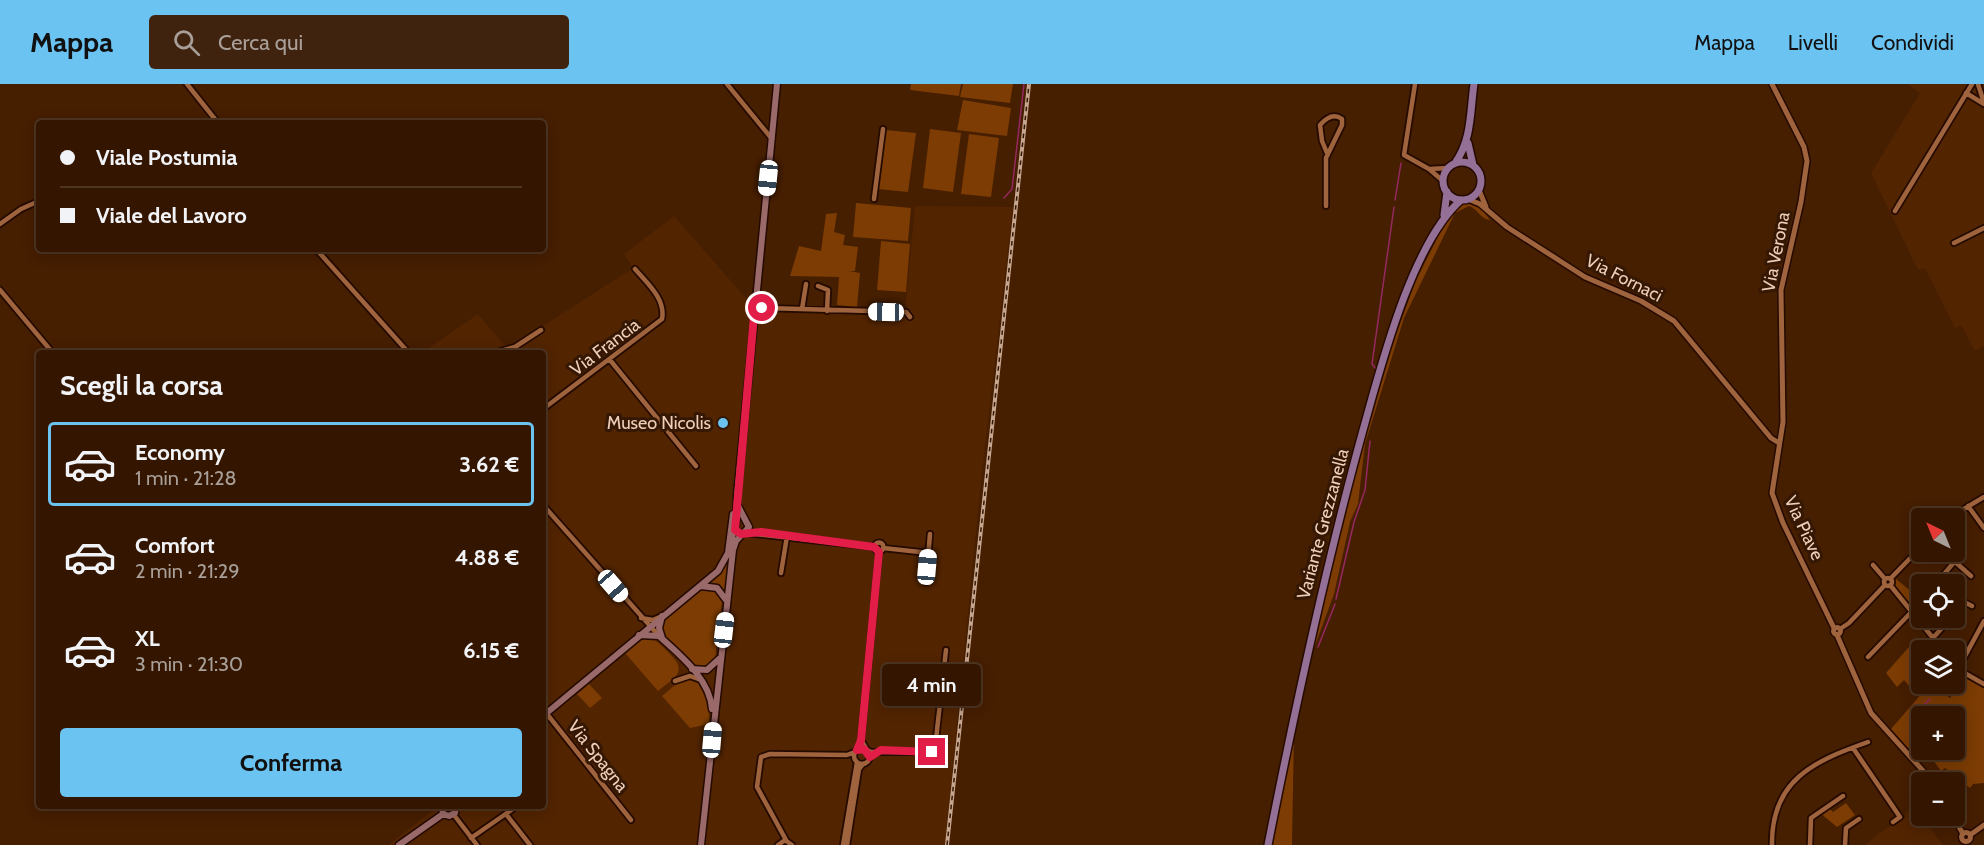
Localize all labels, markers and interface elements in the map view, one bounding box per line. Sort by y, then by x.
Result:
search box [149,15,569,69]
text: Mappa [30,25,113,59]
icon: search [170,26,203,59]
text: Cerca qui [218,29,303,56]
text: Mappa [1694,30,1755,55]
text: Livelli [1788,30,1838,55]
text: Condividi [1871,30,1954,55]
text: Viale Postumia [96,144,237,171]
car [757,159,779,197]
text: Viale del Lavoro [96,202,247,229]
street label: Via Verona [1757,210,1795,294]
street label: Via Fornaci [1582,249,1666,307]
route start [748,294,775,321]
car [868,303,904,321]
street label: Via Francia [566,313,645,380]
text: Scegli la corsa [60,369,223,402]
place label: Museo Nicolis [607,412,711,434]
marker: Museo Nicolis [716,416,730,430]
icon: car [63,437,117,491]
text: Economy [135,439,225,466]
street label: Variante Grezzanella [1292,446,1354,602]
text: 3.62 € [459,451,519,478]
text: 1 min · 21:28 [135,466,237,490]
street label: Via Piave [1780,492,1828,564]
north arrow [1911,508,1965,562]
map controls [1911,508,1965,826]
icon: car [63,530,117,584]
text: Comfort [135,532,214,559]
text: 4.88 € [455,544,519,571]
car [916,548,938,586]
text: 2 min · 21:29 [135,559,240,583]
car [594,567,632,605]
button: locate [1911,574,1965,628]
car [713,611,735,649]
icon: car [63,623,117,677]
text: XL [135,625,160,652]
text: 6.15 € [463,637,519,664]
button: layers [1911,640,1965,694]
text: 3 min · 21:30 [135,652,243,676]
callout: 4 min [882,665,982,707]
text: 4 min [906,673,957,697]
button: + [1911,706,1965,760]
street label: Via Spagna [563,716,633,797]
car [701,721,723,759]
button: Conferma [60,728,522,797]
route end [918,738,945,765]
button: − [1911,772,1965,826]

